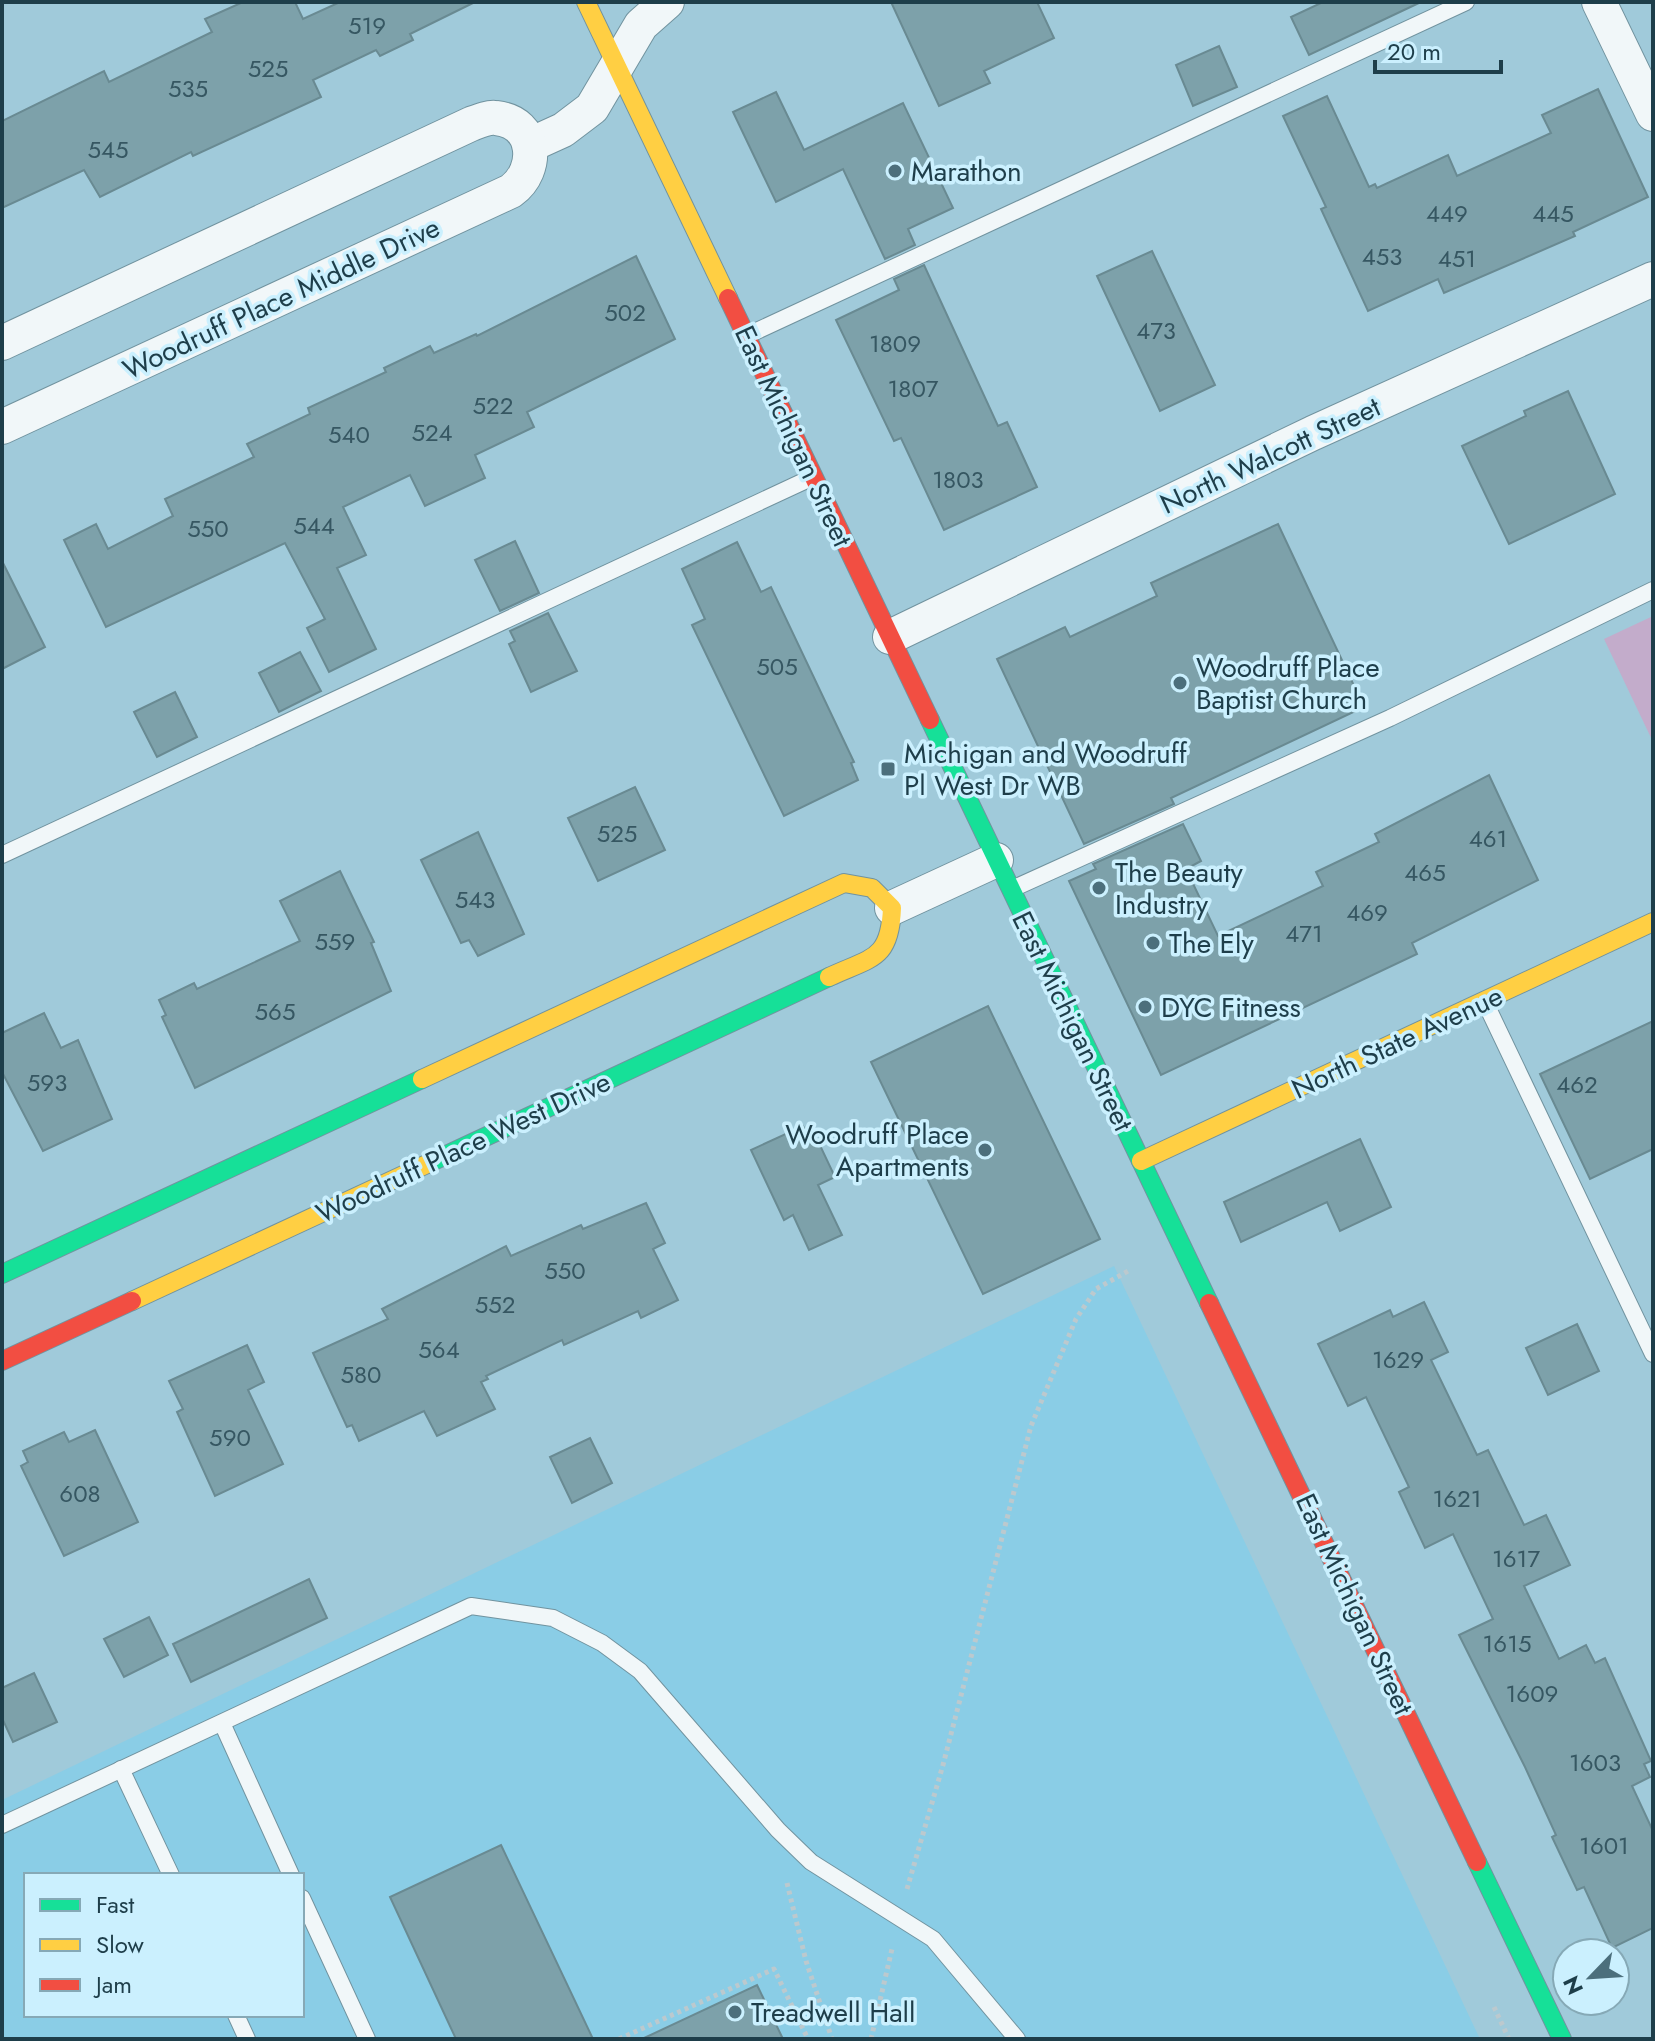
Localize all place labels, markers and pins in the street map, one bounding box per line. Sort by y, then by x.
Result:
place label: Marathon [911,151,1022,192]
marker: Marathon [886,162,904,180]
place label: Woodruff Place Baptist Church [1196,647,1380,720]
marker: Woodruff Place Baptist Church [1171,674,1189,692]
place label: Michigan and Woodruff Pl West Dr WB [904,733,1188,806]
marker: Michigan and Woodruff Pl West Dr WB [879,760,897,778]
place label: The Beauty Industry [1115,852,1243,925]
marker: The Beauty Industry [1090,879,1108,897]
place label: The Ely [1169,923,1254,964]
marker: The Ely [1144,934,1162,952]
place label: DYC Fitness [1161,987,1301,1028]
marker: DYC Fitness [1136,998,1154,1016]
place label: Woodruff Place Apartments [785,1114,969,1187]
marker: Woodruff Place Apartments [976,1141,994,1159]
place label: Treadwell Hall [751,1992,916,2033]
marker: Treadwell Hall [726,2003,744,2021]

